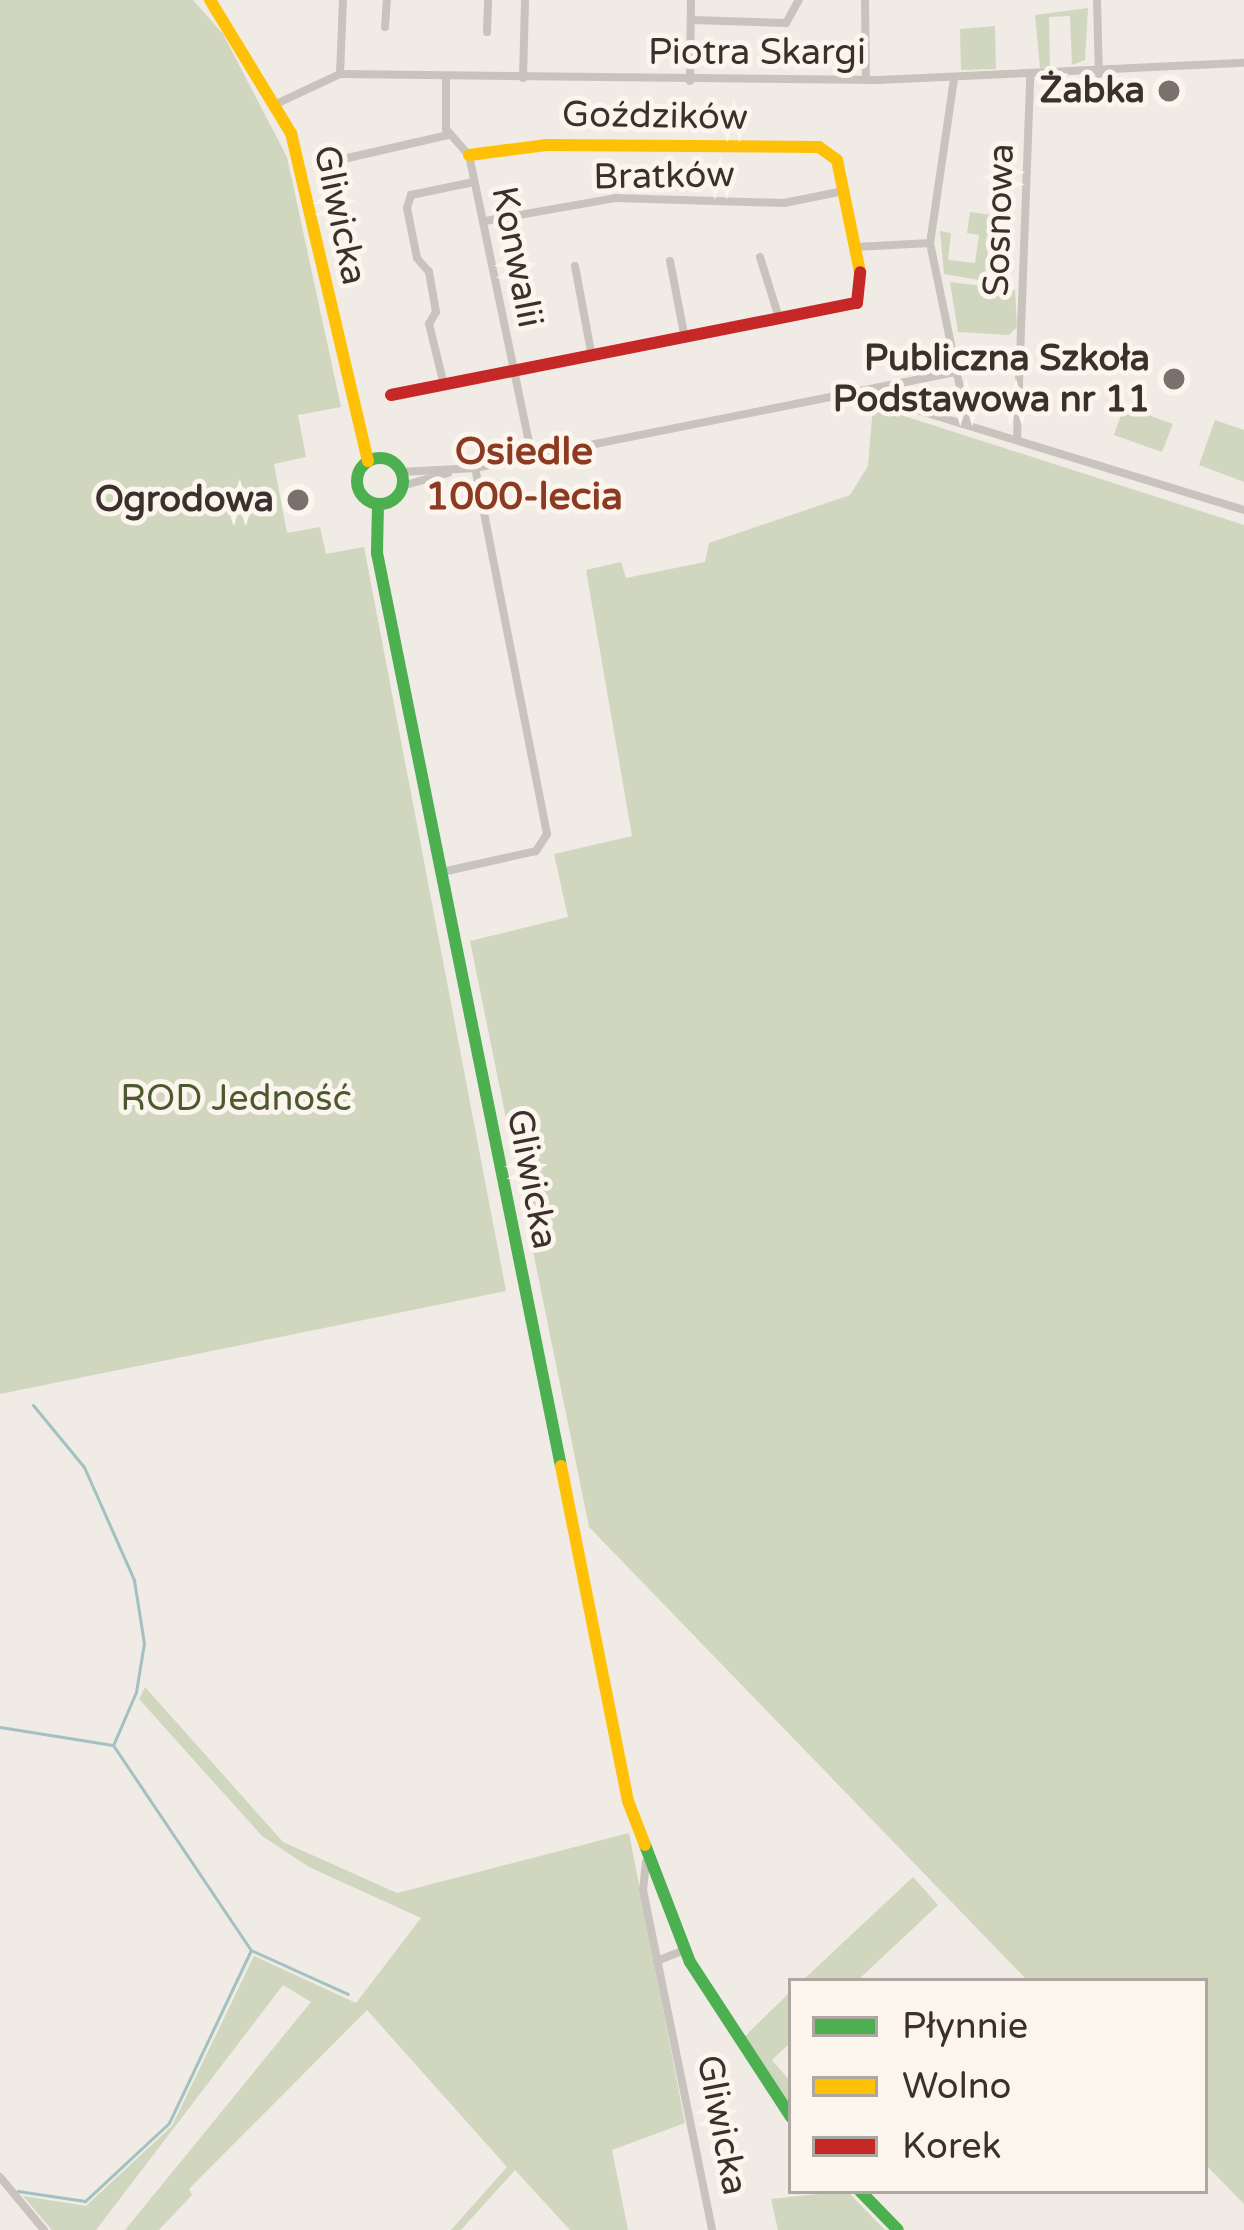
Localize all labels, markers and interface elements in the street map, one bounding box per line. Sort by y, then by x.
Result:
street label: Piotra Skargi [648,31,866,75]
place label: Żabka [1040,69,1145,113]
marker: Żabka [1156,78,1182,104]
street label: Goździków [562,93,748,139]
street label: Gliwicka [304,141,376,289]
street label: Sosnowa [975,143,1023,297]
street label: Bratków [593,153,735,199]
street label: Konwalii [482,183,552,331]
place label: Publiczna Szkoła Podstawowa nr 11 [833,336,1150,421]
marker: Publiczna Szkoła Podstawowa nr 11 [1161,366,1187,392]
district label: Osiedle 1000-lecia [425,430,623,521]
place label: Ogrodowa [95,478,274,522]
marker: Ogrodowa [285,487,311,513]
park label: ROD Jedność [120,1077,352,1121]
street label: Gliwicka [497,1106,567,1252]
legend [788,1978,1208,2194]
text: Płynnie [902,2005,1028,2048]
street label: Gliwicka [687,2052,757,2198]
text: Wolno [902,2065,1011,2108]
text: Korek [902,2125,1001,2168]

